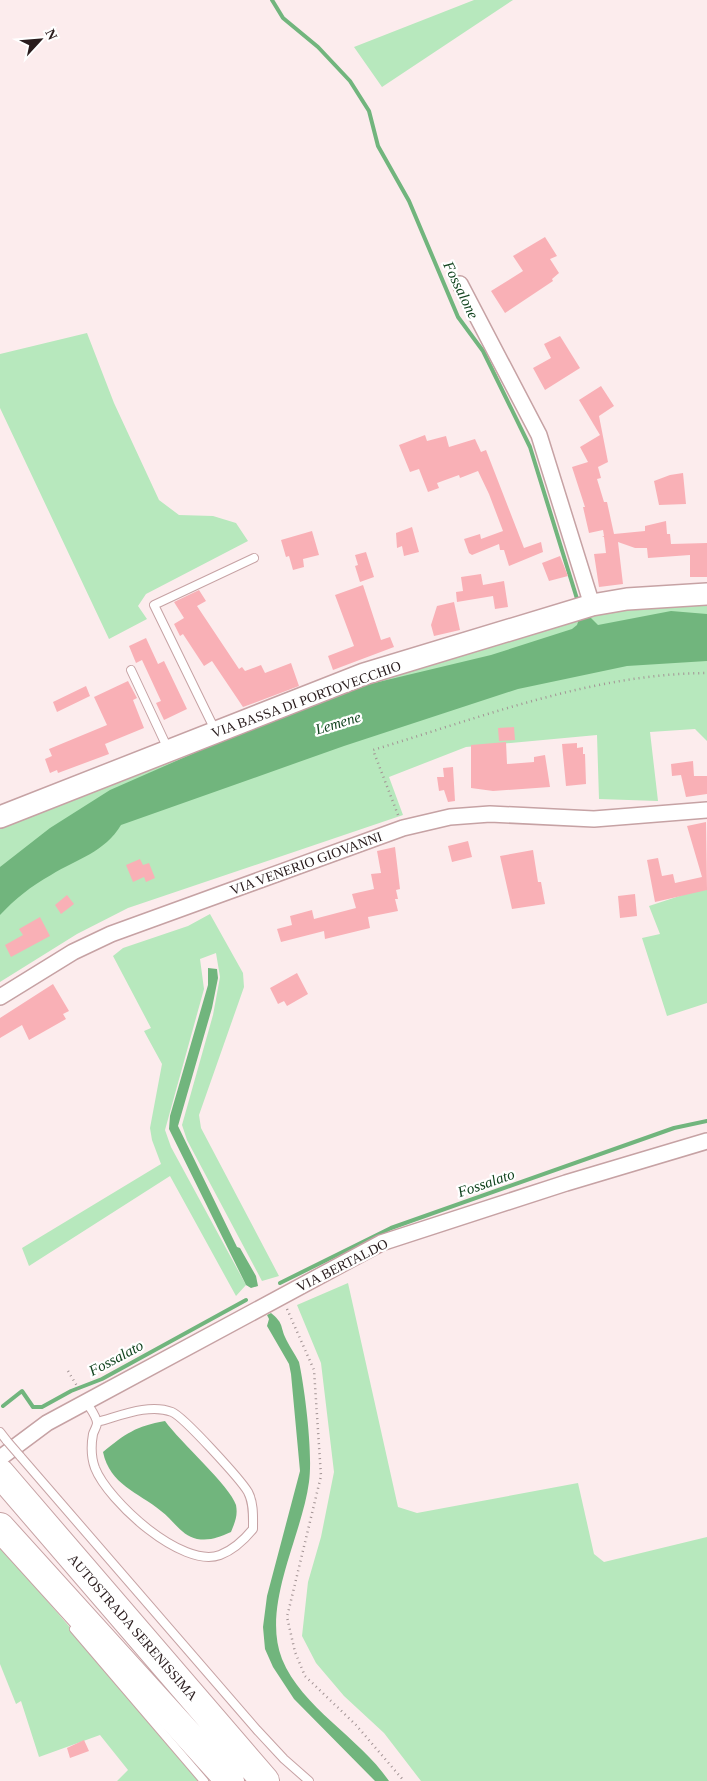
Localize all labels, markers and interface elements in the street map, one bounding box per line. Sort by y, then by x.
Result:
north arrow [15,15,65,65]
text: N [42,27,60,42]
water label: Fossalone [440,258,482,322]
street label: VIA BASSA DI PORTOVECCHIO [209,658,403,741]
water label: Lemene [312,708,363,738]
street label: VIA VENERIO GIOVANNI [228,829,384,898]
water label: Fossalato [454,1166,517,1201]
street label: VIA BERTALDO [294,1236,390,1295]
water label: Fossalato [85,1337,146,1379]
street label: AUTOSTRADA SERENISSIMA [65,1551,201,1704]

